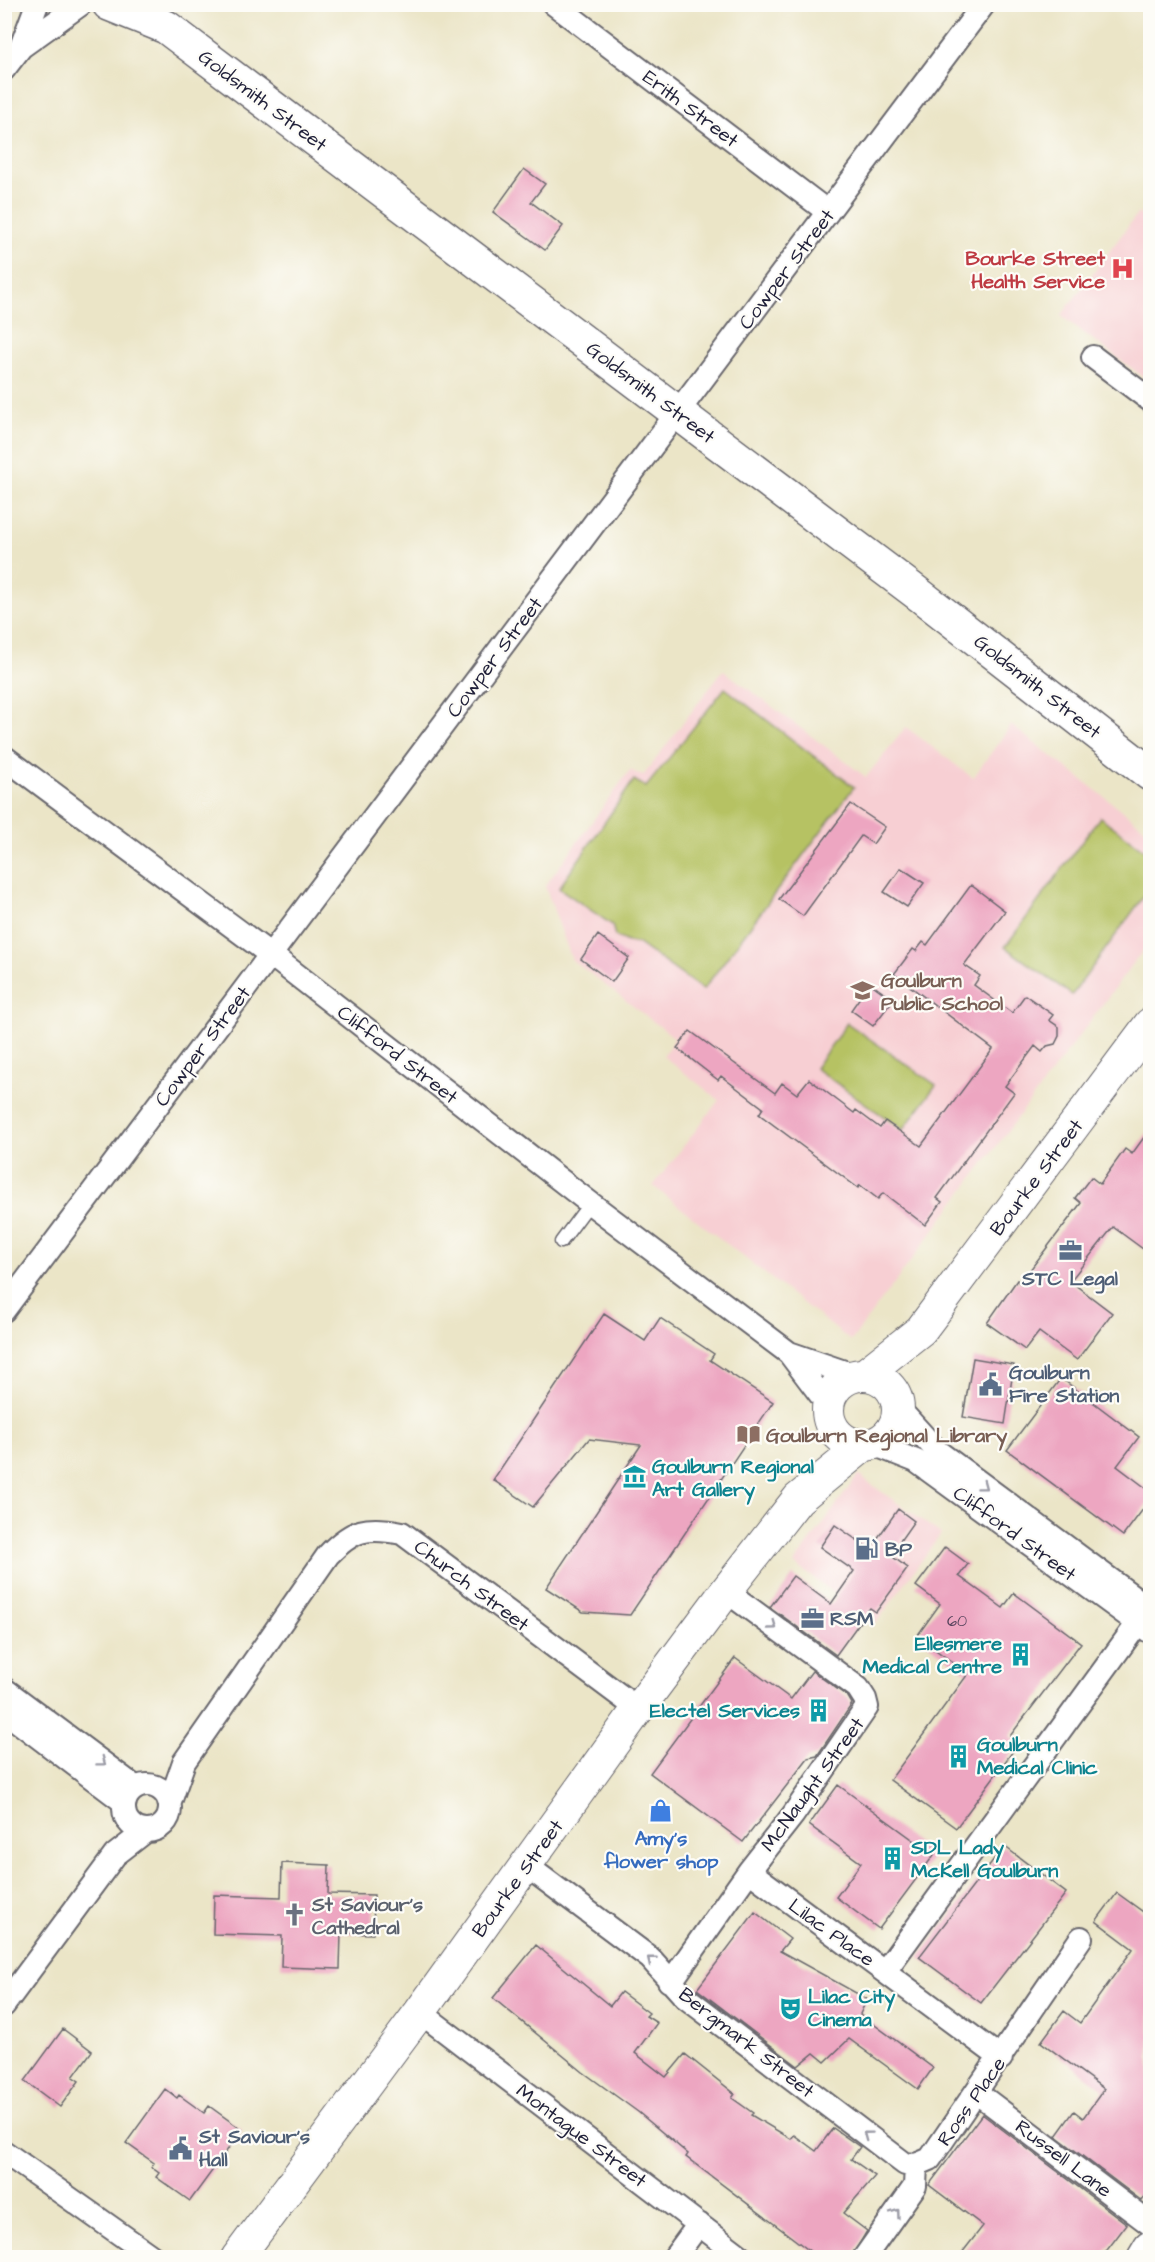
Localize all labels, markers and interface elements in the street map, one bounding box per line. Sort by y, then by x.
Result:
street label: Goldsmith Street [192,43,333,159]
street label: Erith Street [637,63,744,154]
street label: Cowper Street [732,204,841,336]
place label: Bourke Street Health Service [966,245,1106,296]
hospital icon: Bourke Street Health Service [1110,256,1136,282]
street label: Goldsmith Street [580,335,721,451]
street label: Cowper Street [440,592,549,724]
street label: Goldsmith Street [968,628,1107,745]
place label: Goulburn Public School [881,967,1003,1018]
school or university icon: Goulburn Public School [850,978,876,1004]
street label: Cowper Street [148,981,257,1113]
street label: Clifford Street [331,999,464,1111]
street label: Bourke Street [984,1113,1090,1242]
office icon: STC Legal [1057,1237,1083,1263]
place label: STC Legal [1021,1265,1118,1294]
place label: Goulburn Fire Station [1009,1359,1119,1410]
public building icon: Goulburn Fire Station [978,1371,1004,1397]
library icon: Goulburn Regional Library [735,1422,761,1448]
place label: Goulburn Regional Library [766,1422,1007,1451]
place label: Goulburn Regional Art Gallery [652,1453,814,1505]
museum icon: Goulburn Regional Art Gallery [621,1464,647,1490]
street label: Clifford Street [947,1479,1082,1588]
one-way arrow [977,1479,988,1490]
street label: Church Street [408,1533,535,1638]
fuel station icon: BP [854,1536,880,1562]
place label: BP [885,1536,912,1564]
office icon: RSM [799,1605,825,1631]
place label: RSM [830,1605,874,1633]
house number: 60 [947,1610,967,1632]
one-way arrow [767,1619,778,1630]
place label: Ellesmere Medical Centre [862,1630,1002,1681]
building icon: Ellesmere Medical Centre [1007,1642,1033,1668]
place label: Electel Services [650,1697,800,1725]
building icon: Electel Services [805,1697,831,1723]
street label: McNaught Street [754,1712,872,1858]
place label: Goulburn Medical Clinic [977,1731,1098,1782]
building icon: Goulburn Medical Clinic [946,1743,972,1769]
one-way arrow [95,1755,106,1766]
shop icon: Amy's flower shop [648,1797,674,1823]
street label: Bourke Street [465,1814,570,1943]
place label: Amy's flower shop [603,1825,719,1876]
place label: SDL Lady McKell Goulburn [910,1834,1058,1885]
building icon: SDL Lady McKell Goulburn [880,1846,906,1872]
place label: St Saviour's Cathedral [311,1891,423,1942]
street label: Lilac Place [783,1892,880,1974]
church icon: St Saviour's Cathedral [281,1902,307,1928]
one-way arrow [647,1956,658,1967]
street label: Bergmark Street [672,1981,820,2105]
place label: Lilac City Cinema [808,1983,895,2034]
theatre icon: Lilac City Cinema [777,1995,803,2021]
street label: Ross Place [931,2051,1013,2152]
street label: Montague Street [510,2077,653,2195]
street label: Russell Lane [1009,2113,1118,2205]
place label: St Saviour's Hall [198,2123,310,2174]
one-way arrow [863,2132,874,2143]
public building icon: St Saviour's Hall [168,2135,194,2161]
one-way arrow [889,2208,900,2219]

